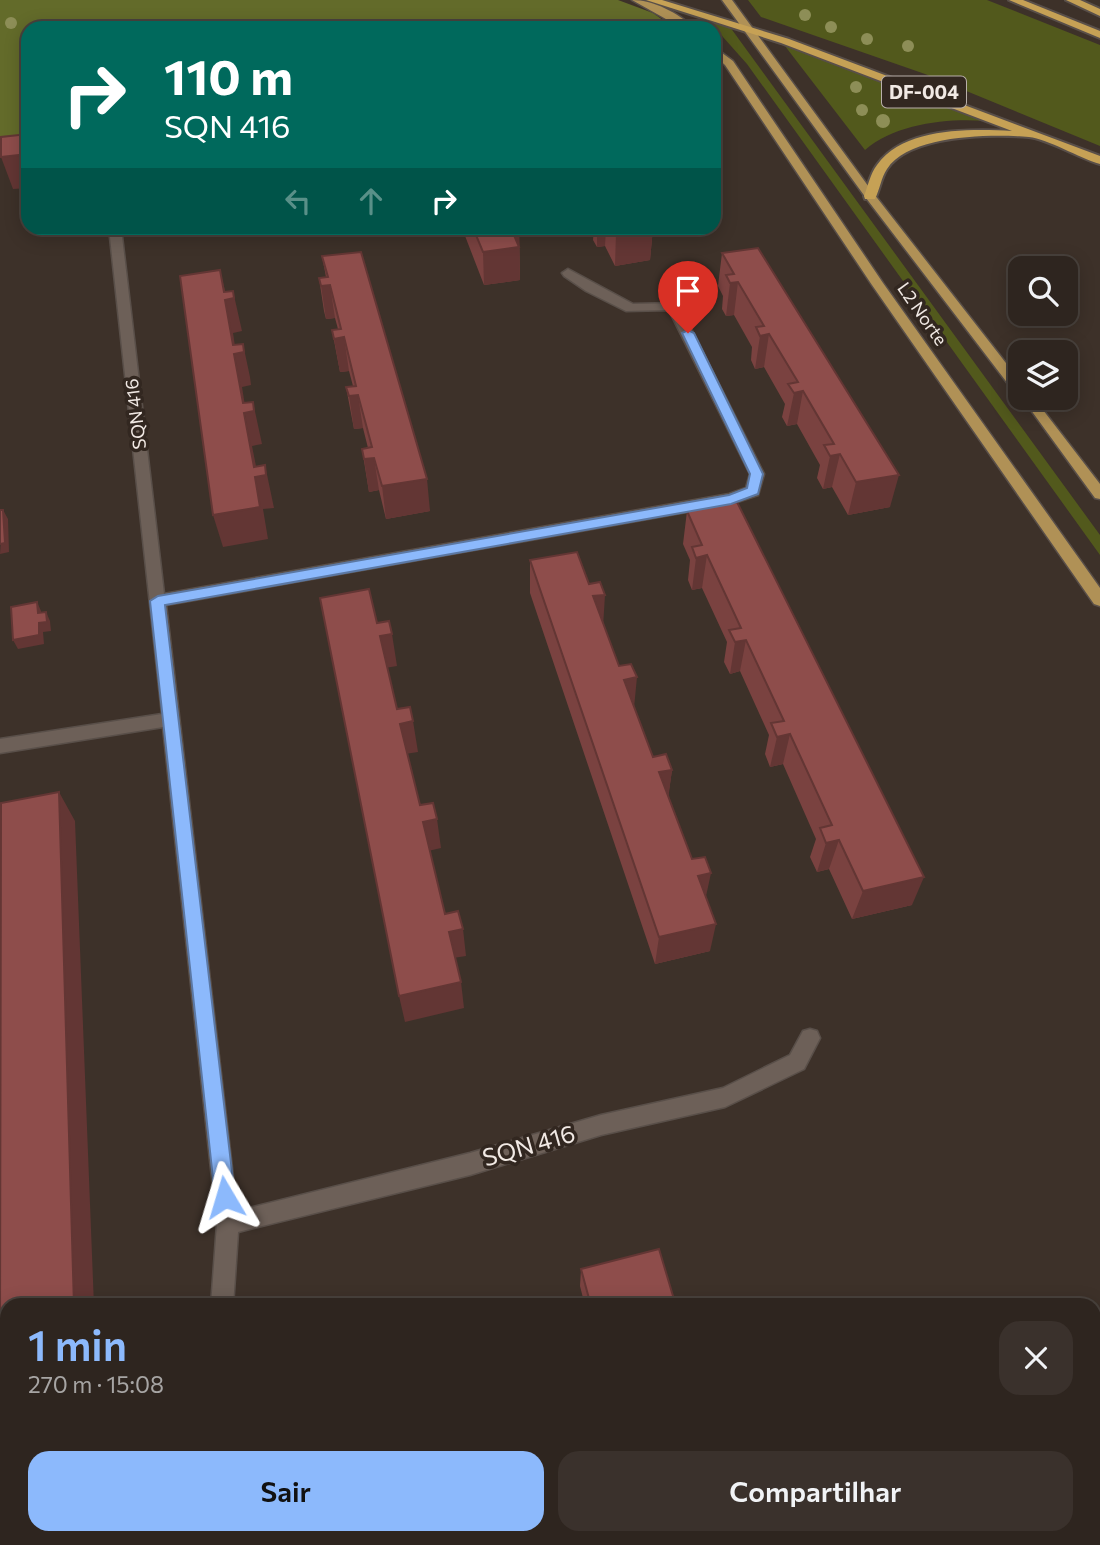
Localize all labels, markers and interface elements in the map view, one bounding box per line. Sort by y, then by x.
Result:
text: 110 m [164,45,293,105]
icon: right [49,49,140,140]
road number: DF-004 [882,76,966,108]
text: SQN 416 [164,105,291,145]
icon: left [279,182,317,220]
icon: ahead [352,182,390,220]
icon: right [425,182,463,220]
map controls [1008,256,1078,410]
button: search [1008,256,1078,326]
pin [658,261,718,333]
icon: arrive [669,272,707,310]
street label: L2 Norte [893,278,952,349]
button: layers [1008,340,1078,410]
street label: SQN 416 [120,377,150,451]
street label: SQN 416 [479,1118,578,1172]
position arrow [188,1160,262,1234]
text: 1 min [28,1318,127,1370]
button: close [999,1321,1073,1395]
text: 270 m · 15:08 [28,1370,164,1398]
button: Sair [28,1451,544,1531]
button: Compartilhar [558,1451,1073,1531]

